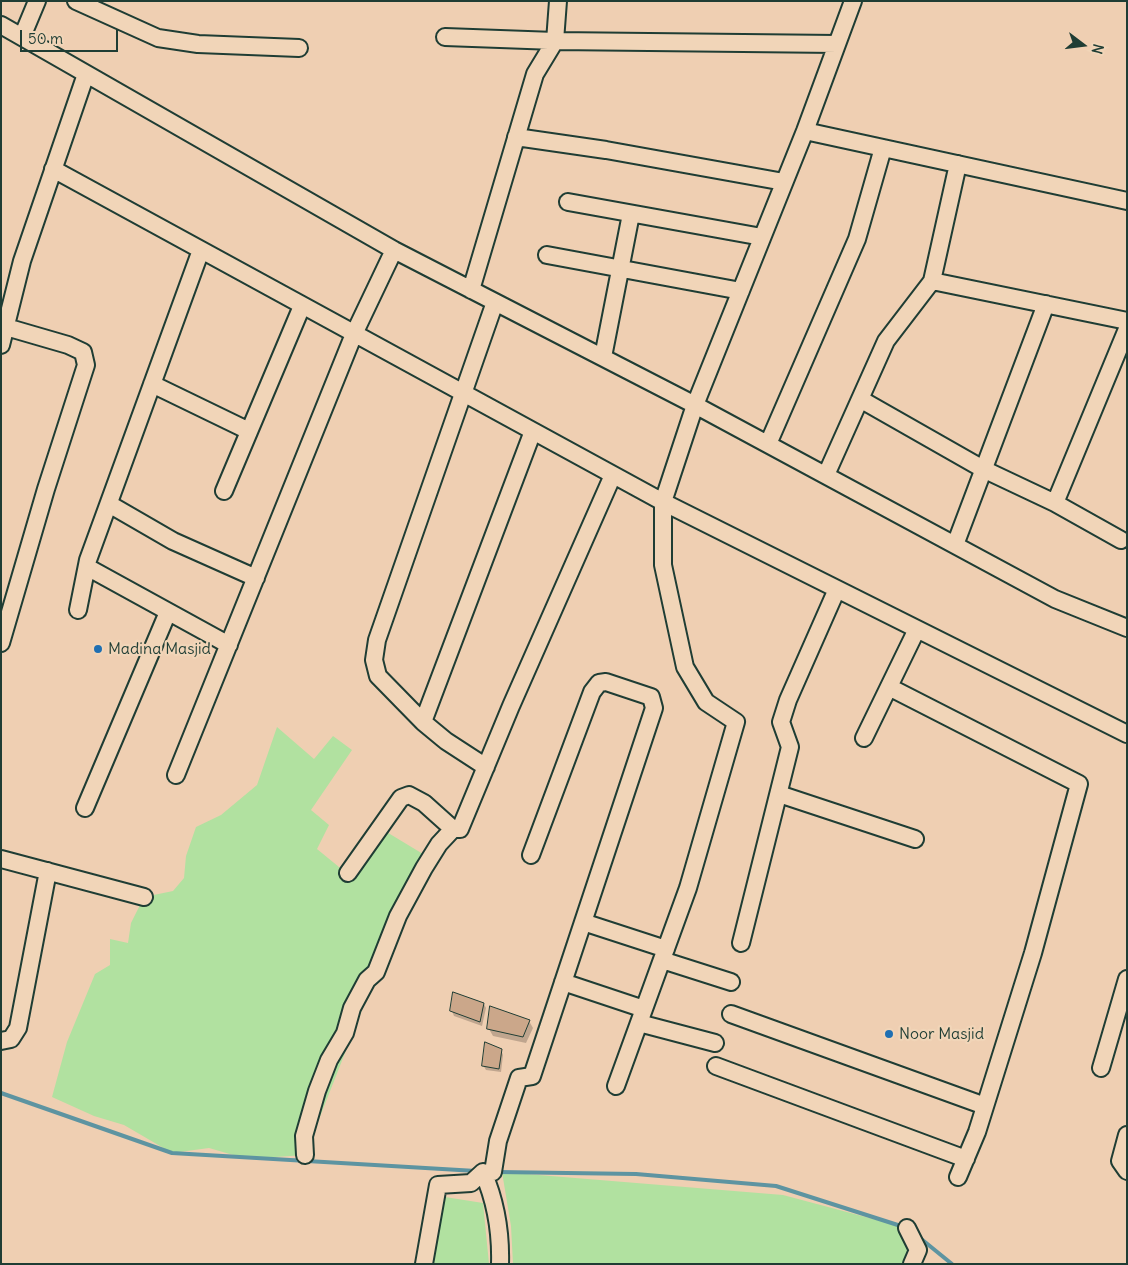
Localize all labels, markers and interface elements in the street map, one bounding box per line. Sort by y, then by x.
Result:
scale bar [22,20,120,52]
north arrow [1058,20,1108,70]
text: 50 m [28,29,63,48]
text: N [1088,42,1107,56]
place label: Madina Masjid [108,639,211,659]
marker: Madina Masjid [92,643,104,655]
place label: Noor Masjid [899,1024,984,1044]
marker: Noor Masjid [883,1028,895,1040]

